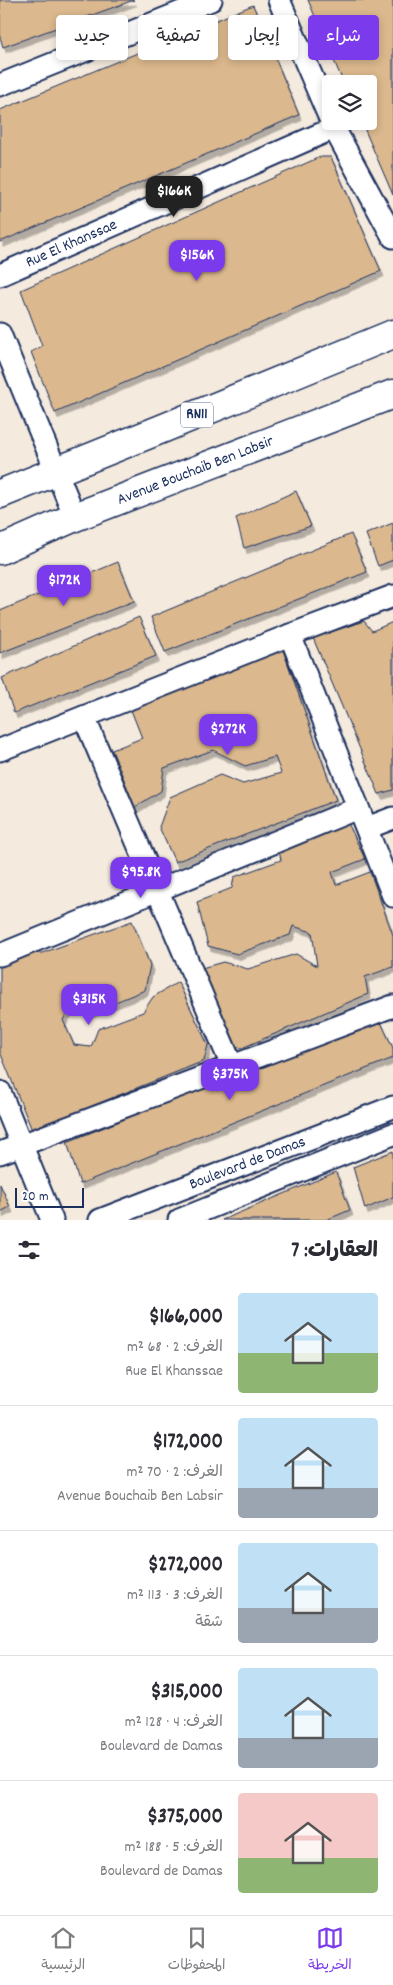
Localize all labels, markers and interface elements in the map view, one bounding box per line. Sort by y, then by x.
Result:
chip: جديد [56,15,128,60]
chip: تصفية [138,15,218,60]
chip: إيجار [228,15,298,60]
chip: شراء [308,15,379,60]
map controls [322,75,377,130]
button: layers [322,75,377,130]
pin: $166K [139,176,209,218]
text: $166K [157,180,191,203]
street label: Rue El Khanssae [22,213,121,274]
pin: $156K [162,240,232,282]
text: $156K [180,244,214,267]
road number: RN11 [181,402,213,428]
street label: Avenue Bouchaib Ben Labsir [114,430,277,511]
pin: $172K [29,564,99,607]
text: $172K [48,569,80,592]
pin: $272K [193,714,263,756]
text: $272K [210,718,246,741]
pin: $95.8K [100,856,182,899]
text: $95.8K [121,861,161,884]
pin: $315K [54,984,124,1026]
text: $315K [72,988,106,1011]
pin: $375K [195,1058,265,1101]
text: $375K [212,1063,248,1086]
street label: Boulevard de Damas [186,1130,309,1196]
scale bar [15,1185,84,1208]
text: 20 m [22,1187,49,1207]
icon: filters [15,1236,43,1264]
text: العقارات: 7 [291,1237,378,1267]
text: $166,000 [149,1303,223,1333]
icon: home [278,1313,338,1373]
text: الغرف: 2 · 68 m² [127,1336,223,1359]
text: Rue El Khanssae [125,1360,223,1383]
text: $172,000 [152,1428,223,1458]
icon: home [278,1438,338,1498]
text: الغرف: 2 · 70 m² [126,1461,223,1484]
text: Avenue Bouchaib Ben Labsir [57,1485,223,1508]
text: $272,000 [148,1551,223,1581]
icon: home [278,1563,338,1623]
text: الغرف: 3 · 113 m² [127,1584,223,1607]
text: شقة [195,1611,223,1634]
text: $315,000 [150,1678,223,1708]
icon: home [278,1688,338,1748]
text: الغرف: 4 · 128 m² [125,1711,223,1734]
text: Boulevard de Damas [100,1735,223,1758]
text: $375,000 [147,1803,223,1833]
icon: home [278,1813,338,1873]
text: الغرف: 5 · 188 m² [125,1836,223,1859]
text: Boulevard de Damas [100,1860,223,1883]
tab: الرئيسية [41,1924,85,1977]
tab: المحفوظات [168,1924,225,1977]
tab: الخريطة [308,1924,352,1977]

